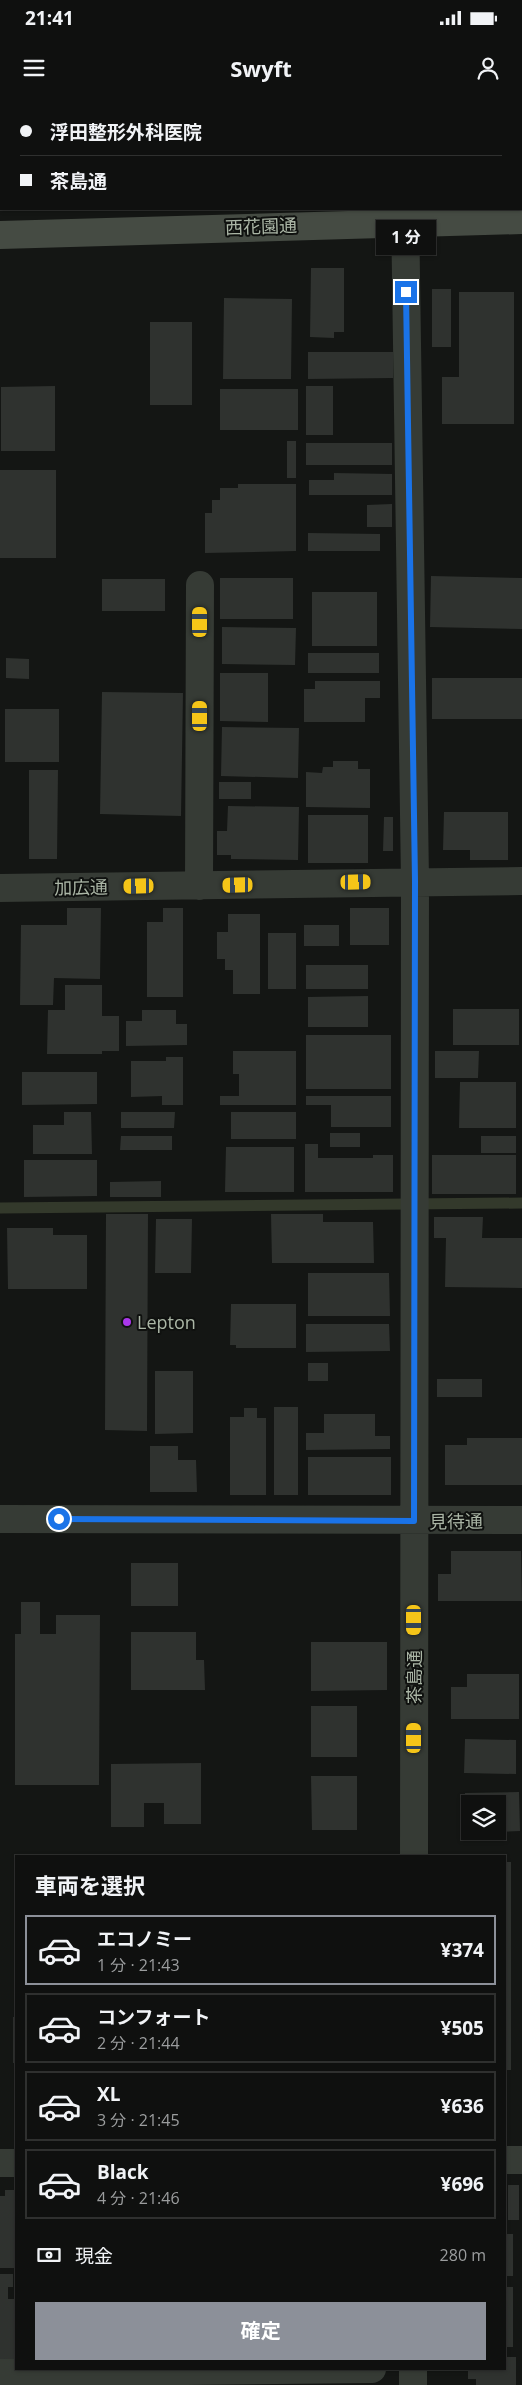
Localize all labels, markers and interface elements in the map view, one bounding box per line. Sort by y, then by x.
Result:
text: 21:41 [25,5,74,31]
text: Swyft [230,53,292,83]
icon: menu [20,54,48,82]
icon: person [474,54,502,82]
text: 浮田整形外科医院 [50,119,202,145]
text: 茶島通 [50,168,107,194]
street label: 西花園通 [225,213,297,239]
callout: 1 分 [376,220,436,254]
text: 1 分 [391,226,421,248]
route end [395,281,417,303]
car [192,607,207,637]
car [192,701,207,731]
car [340,874,371,890]
street label: 加広通 [54,875,108,899]
car [222,877,253,893]
car [123,878,154,894]
place label: Lepton [137,1310,196,1334]
marker: Lepton [121,1316,133,1328]
route start [48,1508,70,1530]
street label: 見待通 [429,1509,483,1533]
car [406,1605,421,1635]
street label: 茶島通 [402,1650,426,1704]
car [406,1723,421,1753]
map controls [461,1795,506,1840]
button: layers [461,1795,506,1840]
text: 車両を選択 [35,1870,145,1900]
text: エコノミー [97,1926,192,1952]
icon: car [37,1928,82,1973]
text: ¥374 [441,1937,484,1963]
text: 1 分 · 21:43 [97,1954,180,1976]
text: コンフォート [97,2004,210,2030]
icon: car [37,2006,82,2051]
text: ¥505 [441,2015,484,2041]
text: 2 分 · 21:44 [97,2032,180,2054]
text: XL [97,2081,120,2107]
icon: car [37,2084,82,2129]
text: ¥636 [441,2093,484,2119]
text: 3 分 · 21:45 [97,2109,180,2131]
text: Black [97,2159,149,2185]
icon: car [37,2162,82,2207]
text: ¥696 [441,2171,484,2197]
text: 4 分 · 21:46 [97,2187,180,2209]
icon: cash [35,2241,63,2269]
text: 現金 [75,2243,113,2269]
text: 280 m [440,2244,486,2266]
button: 確定 [35,2302,486,2360]

